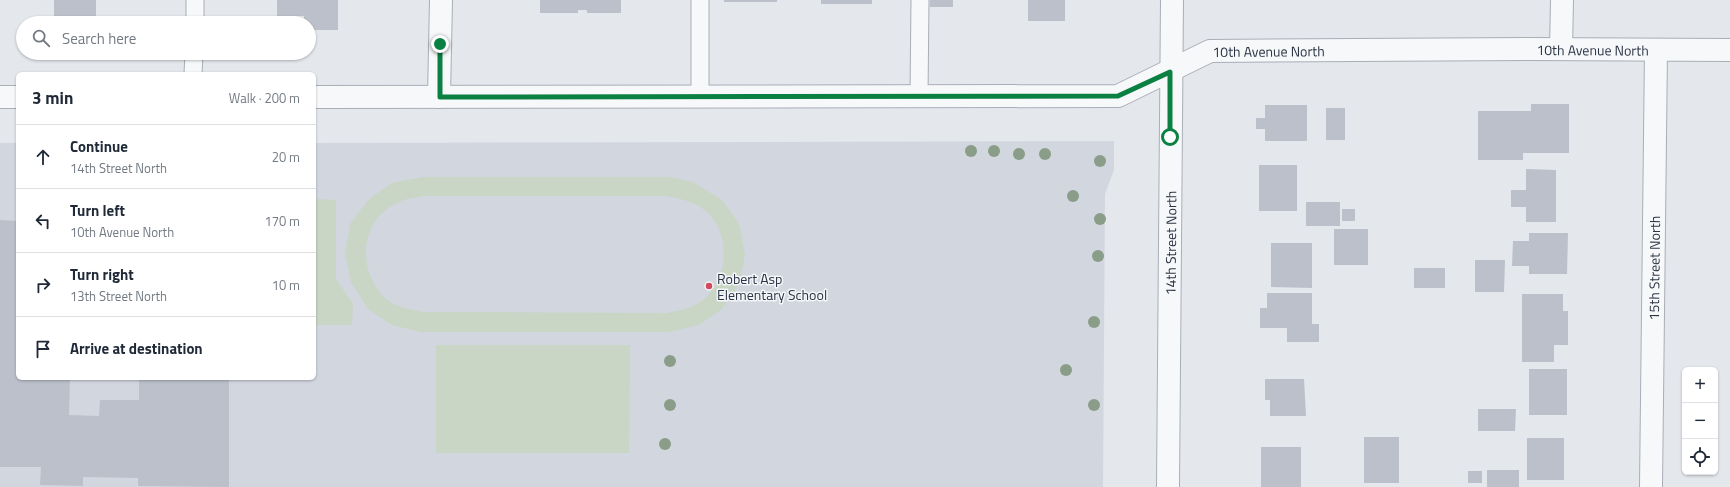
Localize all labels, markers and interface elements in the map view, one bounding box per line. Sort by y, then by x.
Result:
search box [16,16,316,60]
icon: search [30,27,52,49]
text: Search here [62,27,136,50]
route end [431,35,449,53]
street label: 10th Avenue North [1536,39,1649,60]
street label: 10th Avenue North [1212,40,1325,61]
text: 3 min [32,85,73,111]
text: Walk · 200 m [229,88,300,108]
route start [1161,128,1179,146]
text: Continue [70,135,128,158]
icon: ahead [32,146,54,168]
text: 20 m [272,147,300,167]
text: 14th Street North [70,158,167,178]
street label: 14th Street North [1159,191,1181,295]
text: Turn left [70,199,125,222]
icon: left [32,210,54,232]
text: 170 m [264,211,300,231]
street label: 15th Street North [1642,216,1665,320]
text: 10th Avenue North [70,222,174,242]
text: Turn right [70,263,134,286]
place label: Robert Asp Elementary School [717,268,827,305]
icon: right [32,274,54,296]
text: 10 m [272,275,300,295]
marker: Robert Asp Elementary School [704,281,714,291]
text: 13th Street North [70,286,167,306]
text: Arrive at destination [70,337,203,360]
icon: arrive [32,338,54,360]
map controls [1682,367,1718,475]
button: + [1682,367,1718,403]
button: − [1682,403,1718,439]
button: locate [1682,439,1718,475]

